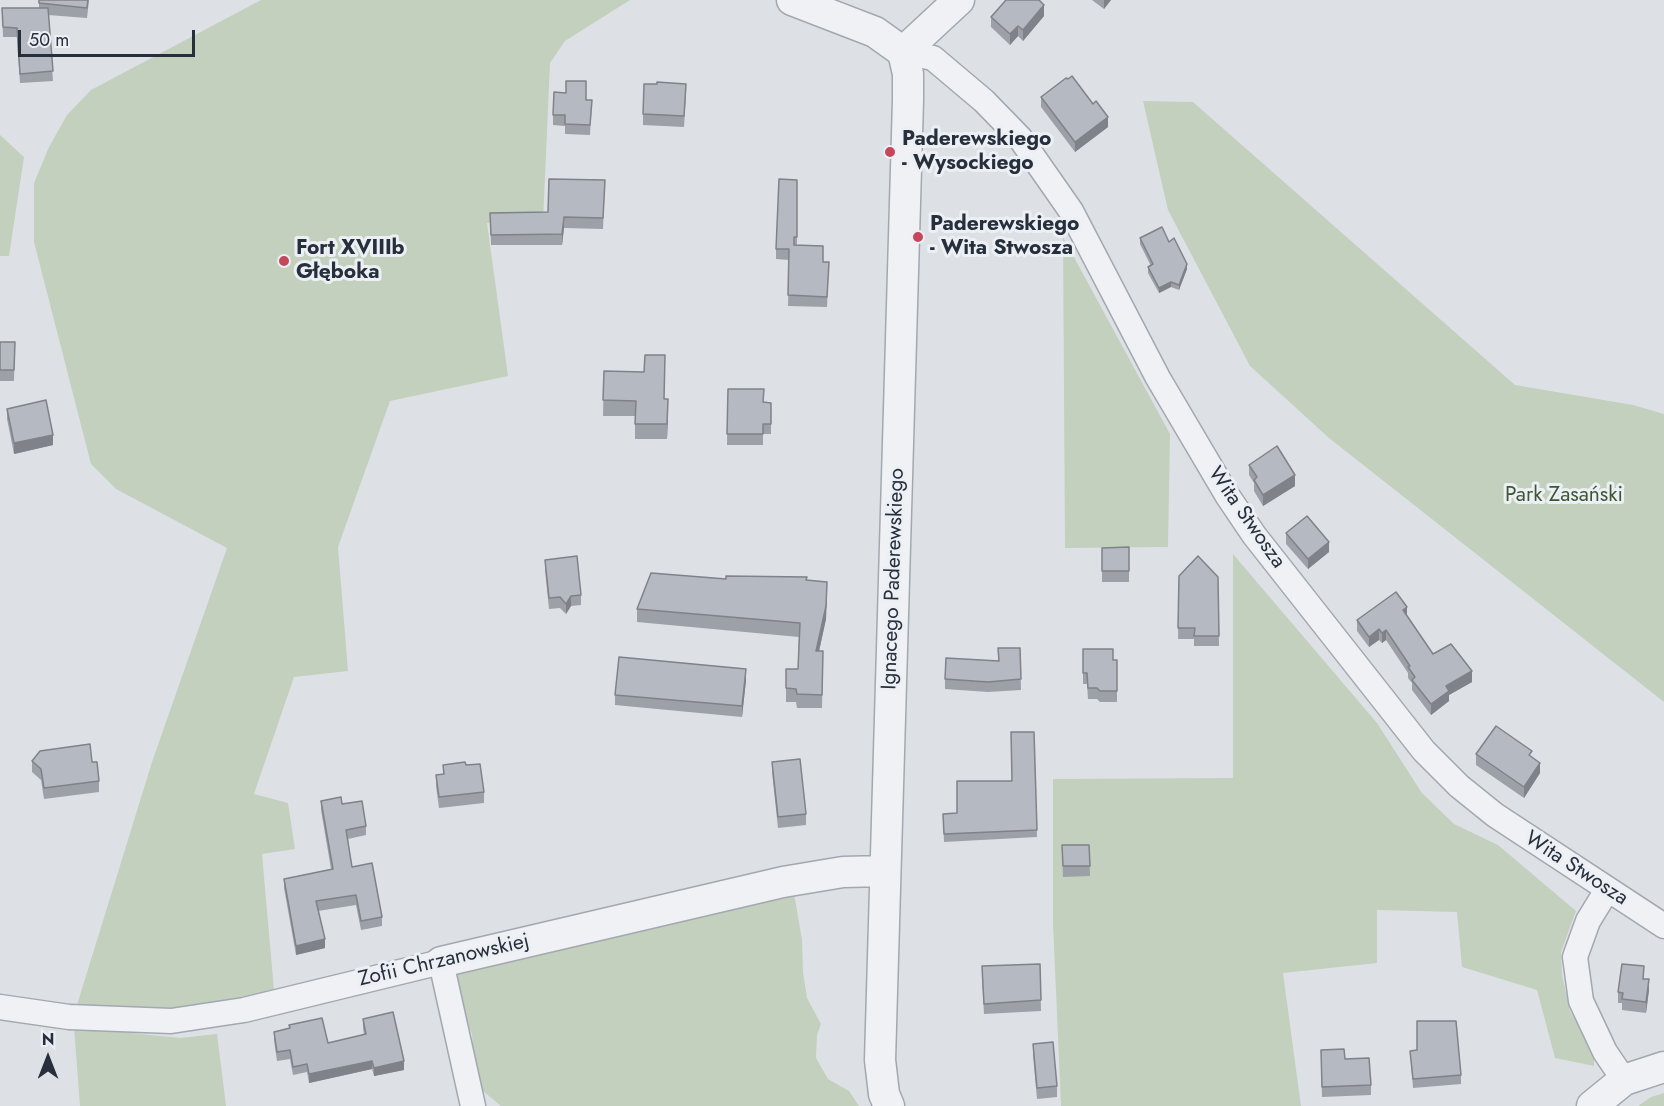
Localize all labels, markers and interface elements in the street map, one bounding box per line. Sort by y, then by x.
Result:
scale bar [21,18,198,56]
text: 50 m [29,27,69,53]
place label: Paderewskiego - Wysockiego [902,127,1051,177]
marker: Paderewskiego - Wysockiego [883,145,897,159]
place label: Paderewskiego - Wita Stwosza [930,212,1079,262]
marker: Paderewskiego - Wita Stwosza [911,230,925,244]
place label: Fort XVIIIb Głęboka [296,236,405,286]
marker: Fort XVIIIb Głęboka [277,254,291,268]
street label: Wita Stwosza [1202,462,1290,574]
street label: Ignacego Paderewskiego [878,468,910,690]
park label: Park Zasański [1505,483,1623,509]
street label: Wita Stwosza [1520,826,1632,912]
street label: Zofii Chrzanowskiej [356,929,532,993]
north arrow [18,1028,78,1088]
text: N [42,1028,54,1051]

